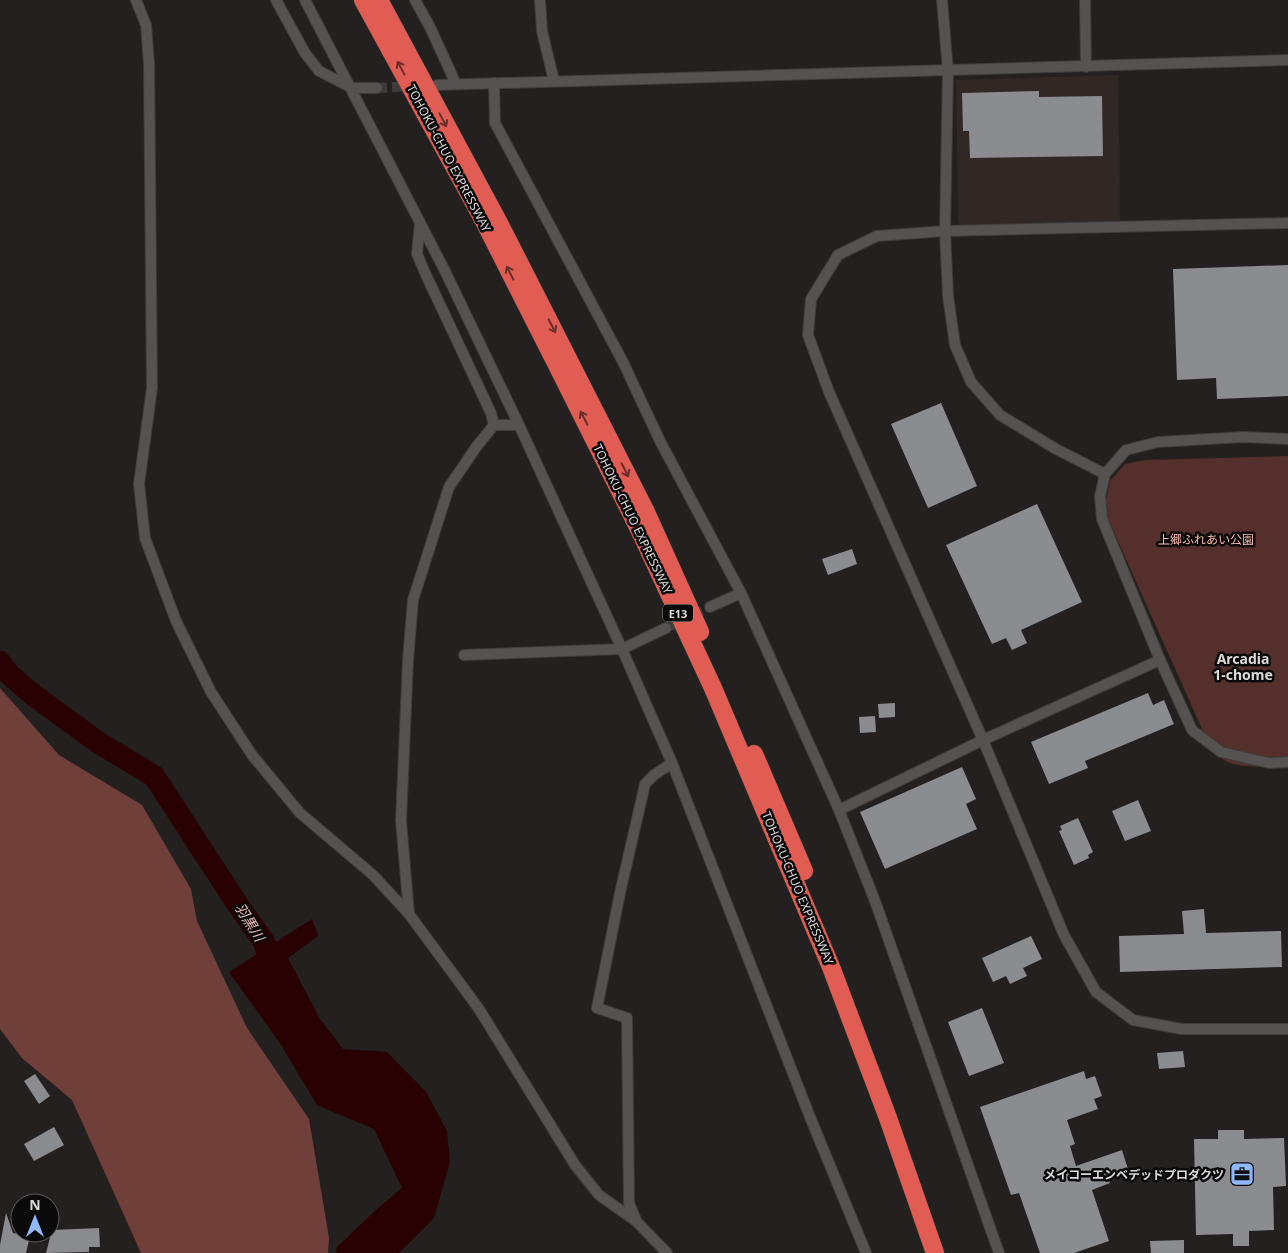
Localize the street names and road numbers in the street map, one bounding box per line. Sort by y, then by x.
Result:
street label: TOHOKU-CHUO EXPRESSWAY [403,81,495,235]
street label: TOHOKU-CHUO EXPRESSWAY [589,441,677,597]
road number: E13 [663,604,693,622]
street label: TOHOKU-CHUO EXPRESSWAY [758,809,838,967]

